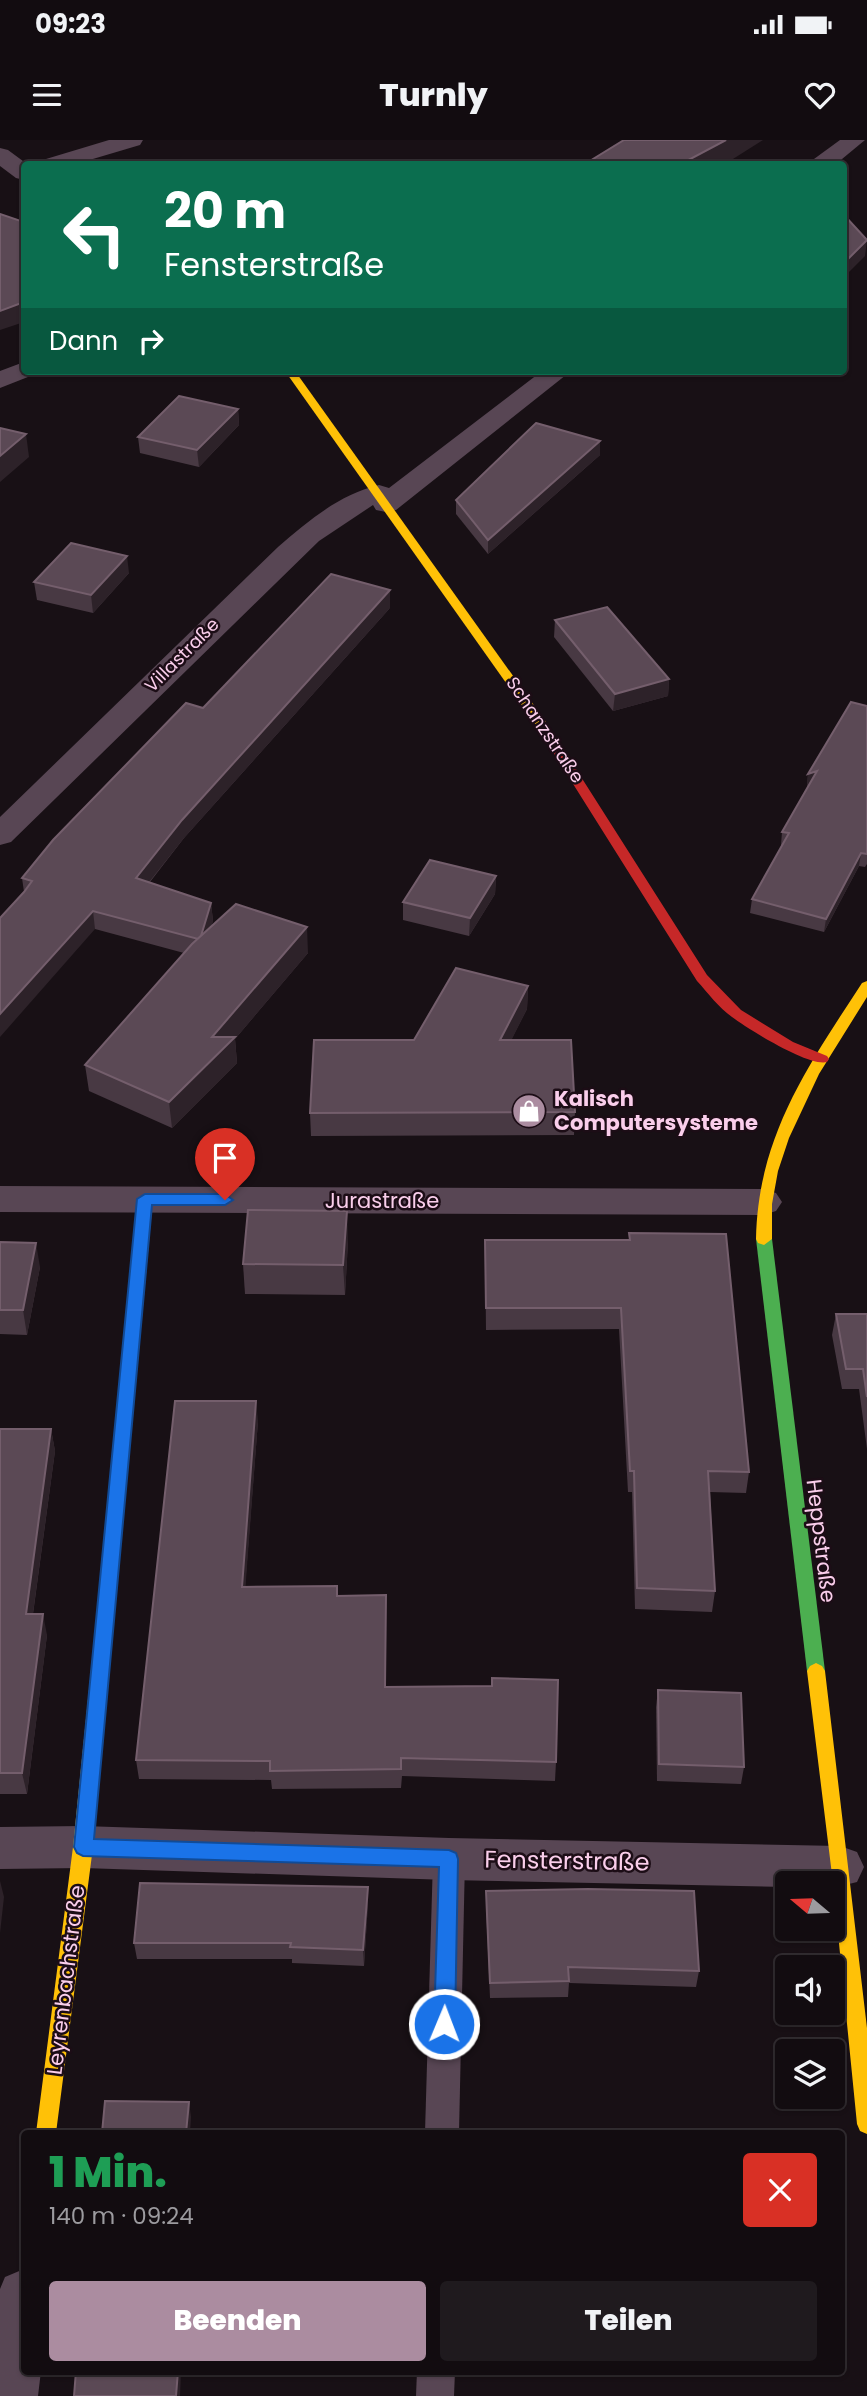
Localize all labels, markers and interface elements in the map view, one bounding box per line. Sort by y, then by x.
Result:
text: 09:23 [35,6,106,42]
text: Turnly [379,72,488,117]
icon: menu [28,76,66,114]
icon: heart [801,76,839,114]
text: 20 m [164,177,286,245]
icon: left [49,189,140,280]
text: Fensterstraße [164,242,384,287]
icon: right [132,322,170,360]
text: Dann [49,323,118,359]
street label: Villastraße [139,612,224,697]
street label: Schanzstraße [501,672,590,788]
place label: Kalisch Computersysteme [554,1084,758,1137]
shop icon: Kalisch Computersysteme [510,1092,548,1130]
pin [195,1128,255,1200]
icon: arrive [206,1139,244,1177]
street label: Jurastraße [325,1186,439,1215]
street label: Heppstraße [800,1478,843,1604]
street label: Fensterstraße [484,1843,650,1878]
north arrow [775,1871,845,1941]
map controls [775,1871,845,2109]
street label: Leyrenbachstraße [39,1884,92,2076]
button: sound [775,1955,845,2025]
position arrow [407,1987,481,2061]
button: layers [775,2039,845,2109]
text: 1 Min. [49,2143,167,2202]
button: close [743,2153,817,2227]
text: 140 m · 09:24 [49,2200,194,2232]
button: Beenden [49,2281,426,2361]
button: Teilen [440,2281,817,2361]

